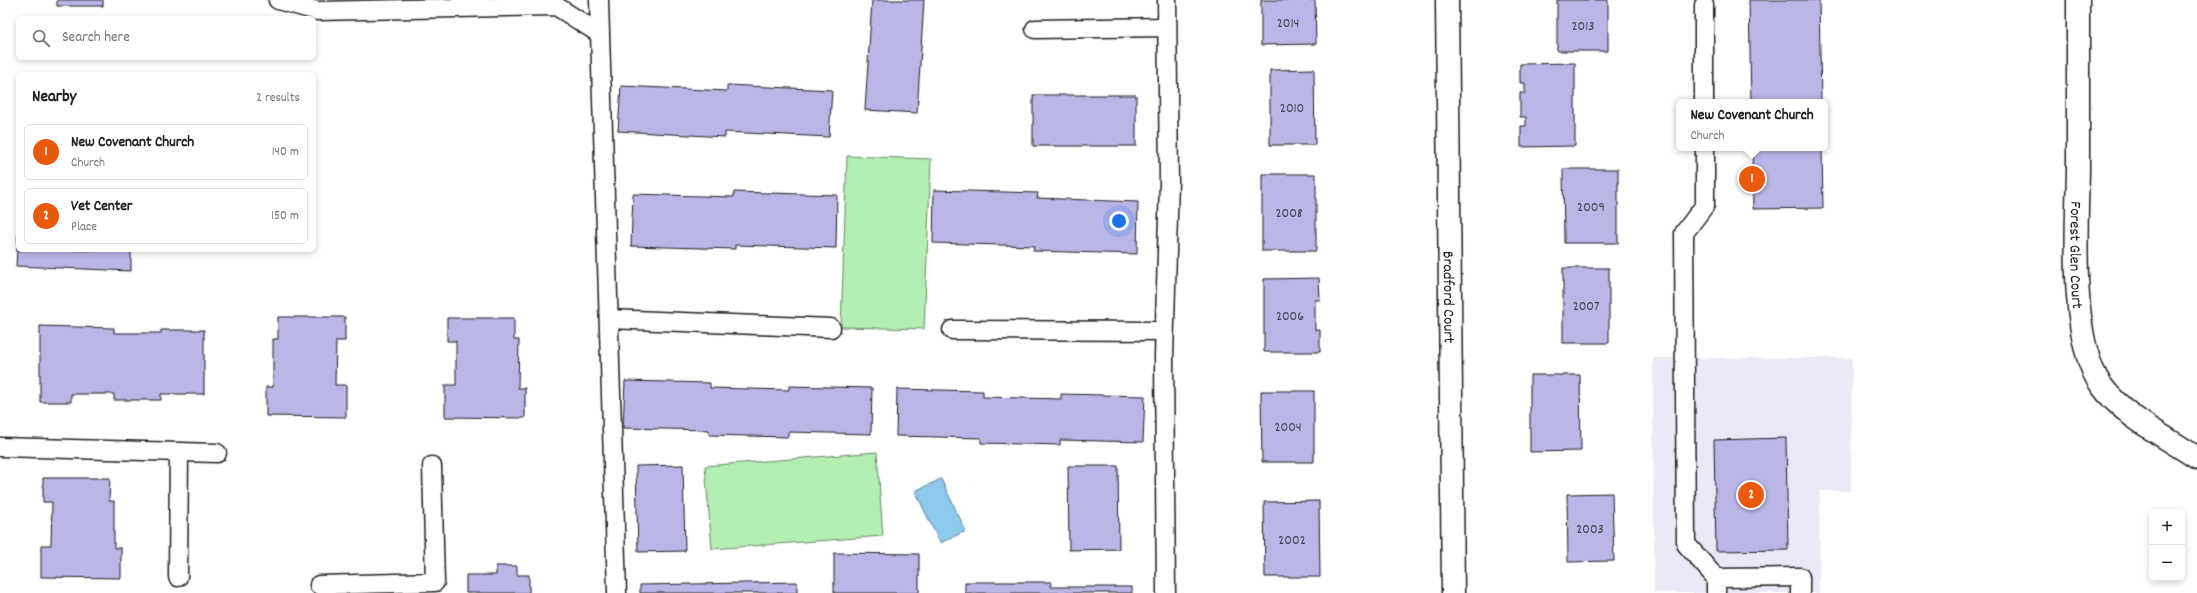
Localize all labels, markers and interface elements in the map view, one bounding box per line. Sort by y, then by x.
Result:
house number: 2014 [1277,14,1299,34]
search box [16,16,316,60]
house number: 2013 [1571,17,1595,37]
icon: search [30,27,52,49]
text: Search here [62,27,130,49]
text: Nearby [32,86,76,110]
text: 2 results [256,89,300,108]
house number: 2010 [1280,99,1304,119]
popup [1676,99,1828,151]
text: New Covenant Church [1690,105,1814,127]
text: Church [1690,127,1724,146]
text: New Covenant Church [71,132,194,154]
text: 1 [45,143,47,162]
text: 140 m [272,143,299,162]
text: Church [71,154,105,173]
pin: 1 [1739,164,1765,194]
text: Vet Center [71,196,132,218]
house number: 2009 [1577,198,1605,218]
street label: Forest Glen Court [2062,201,2088,310]
house number: 2008 [1276,204,1303,224]
text: 2 [43,207,49,226]
text: 150 m [271,207,299,226]
your location [1109,211,1129,231]
text: Place [71,218,97,237]
street label: Bradford Court [1436,251,1459,343]
house number: 2007 [1573,297,1599,317]
house number: 2006 [1276,307,1304,327]
house number: 2004 [1274,418,1302,438]
pin: 2 [1738,480,1764,510]
map controls [2149,509,2185,581]
button: + [2149,509,2185,545]
house number: 2003 [1576,520,1604,540]
house number: 2002 [1278,531,1306,551]
button: − [2149,545,2185,581]

